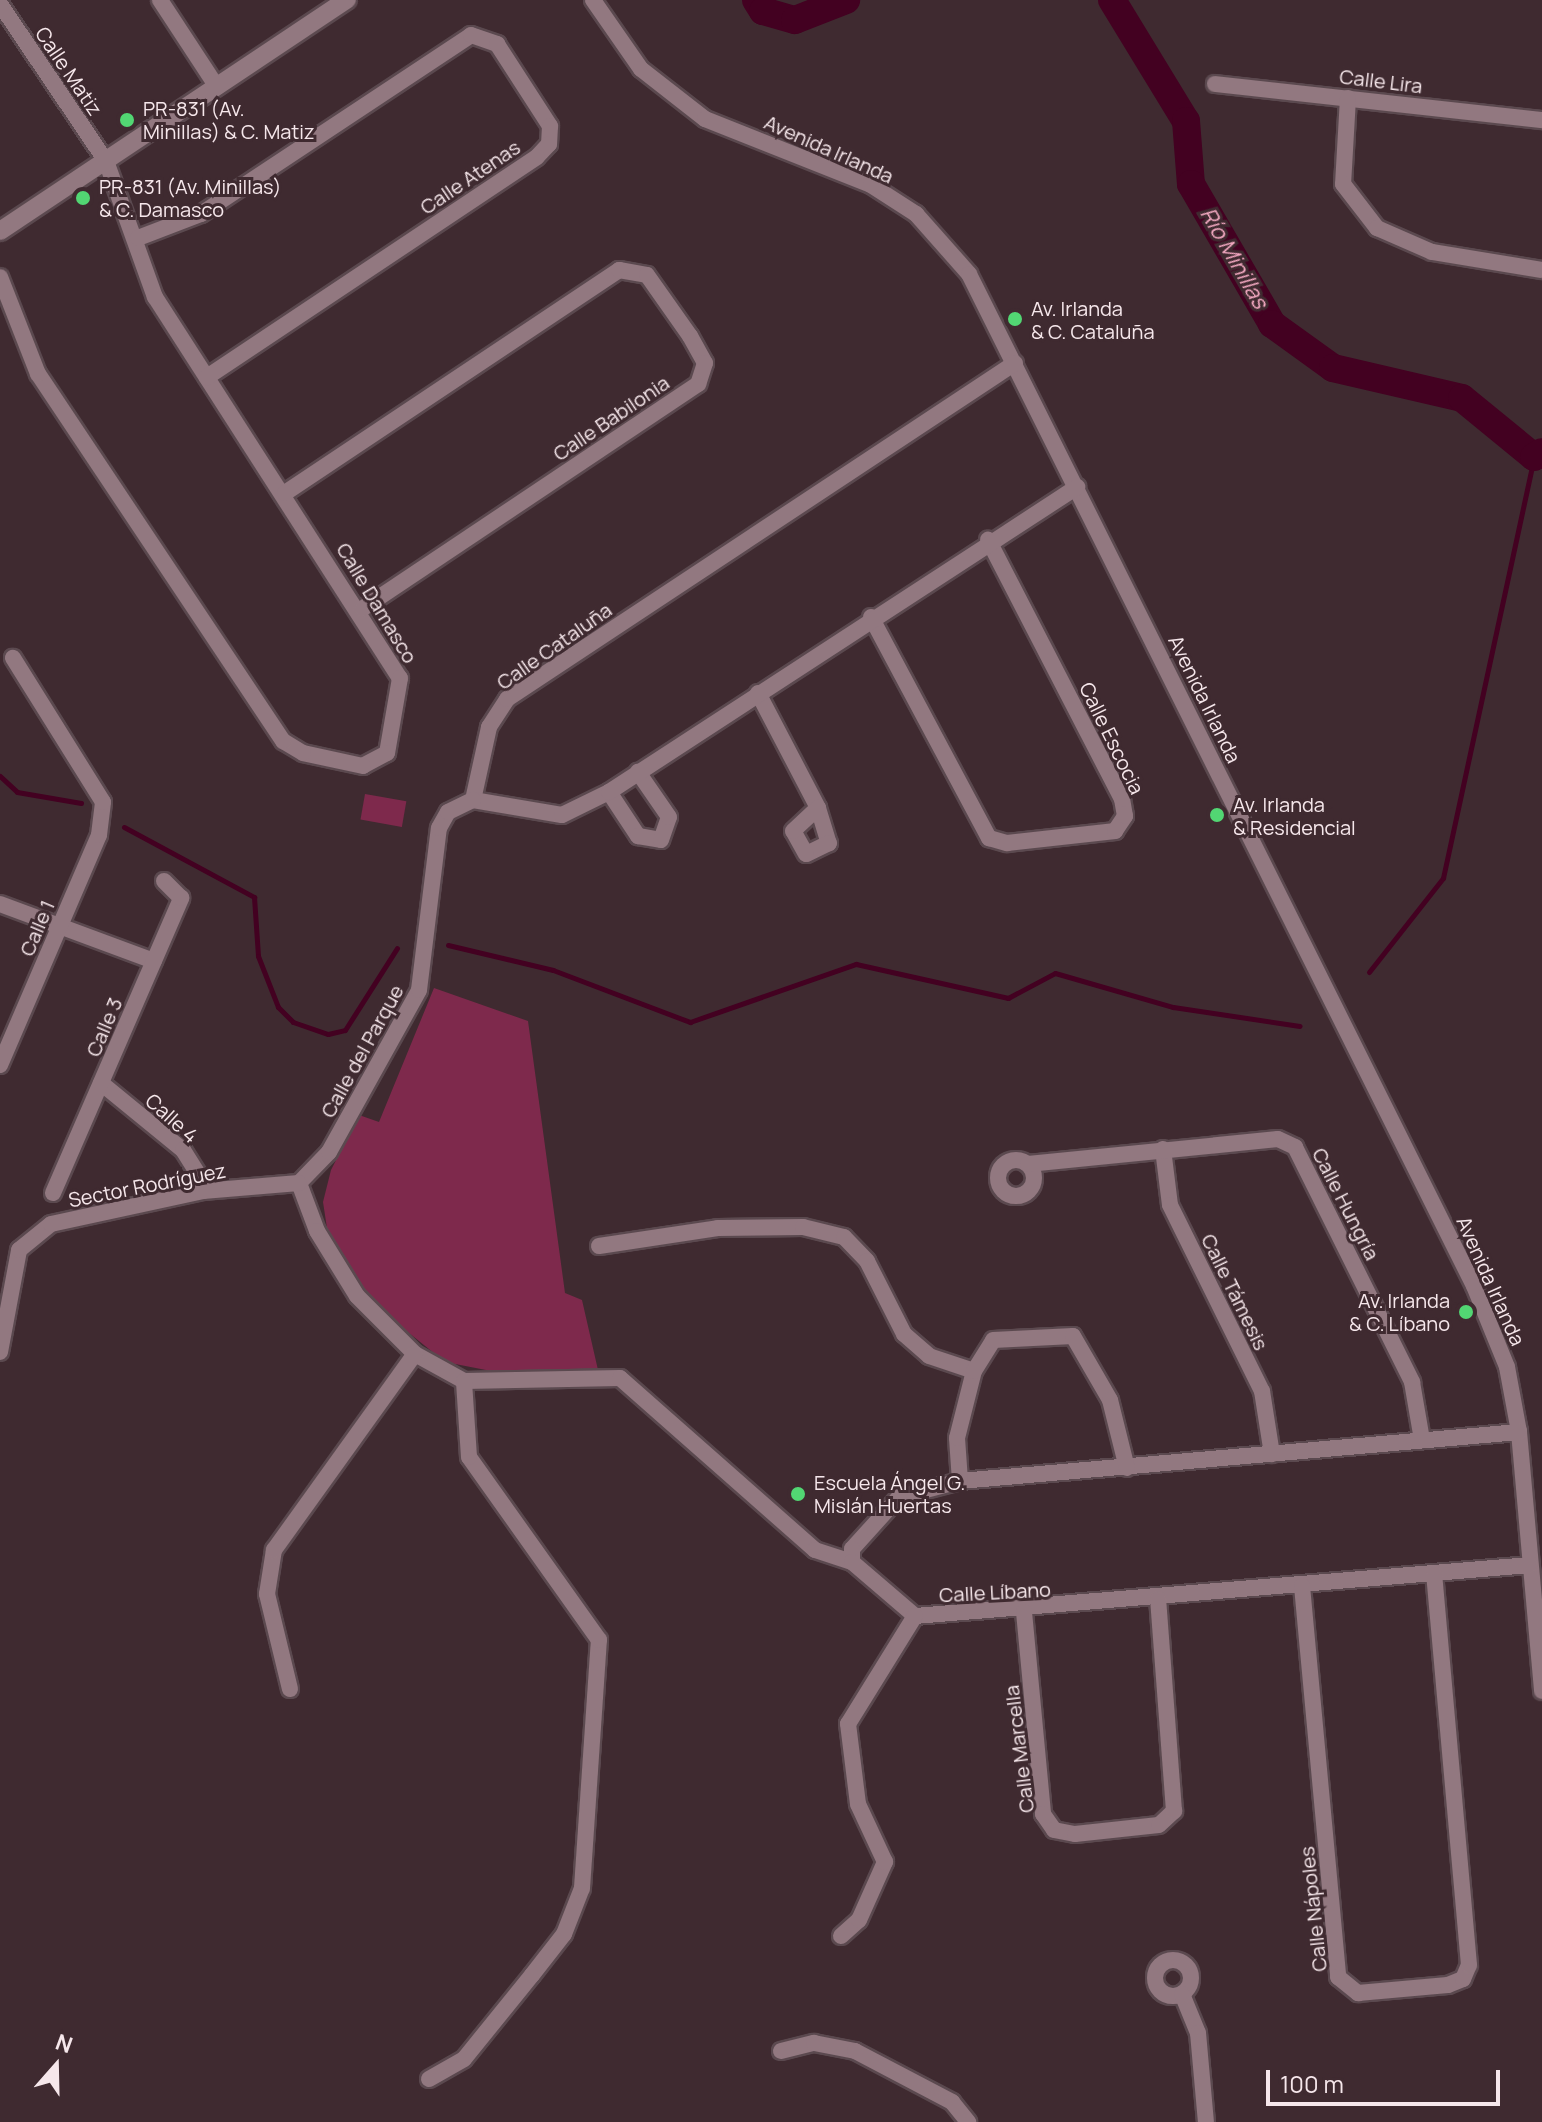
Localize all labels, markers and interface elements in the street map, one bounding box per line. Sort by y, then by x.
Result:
street label: Calle Matiz [31,22,107,120]
street label: Calle Lira [1338,64,1424,98]
place label: PR-831 (Av. Minillas) & C. Matiz [143,96,315,143]
street label: Avenida Irlanda [761,110,897,188]
marker: PR-831 (Av. Minillas) & C. Matiz [118,111,136,129]
street label: Calle Atenas [416,135,524,219]
place label: PR-831 (Av. Minillas) & C. Damasco [99,174,282,221]
marker: PR-831 (Av. Minillas) & C. Damasco [74,189,92,207]
water label: Río Minillas [1194,203,1274,313]
place label: Av. Irlanda & C. Cataluña [1031,296,1154,343]
marker: Av. Irlanda & C. Cataluña [1006,310,1024,328]
street label: Calle Babilonia [549,370,673,466]
street label: Calle Damasco [332,538,422,668]
street label: Calle Cataluña [492,598,616,694]
street label: Avenida Irlanda [1164,631,1246,767]
street label: Calle Escocia [1075,678,1149,798]
place label: Av. Irlanda & Residencial [1233,792,1356,839]
marker: Av. Irlanda & Residencial [1208,806,1226,824]
street label: Calle 1 [15,897,59,959]
street label: Calle del Parque [316,980,408,1122]
street label: Calle 3 [81,994,127,1060]
street label: Calle 4 [141,1088,203,1148]
street label: Calle Hungría [1307,1144,1385,1264]
street label: Sector Rodríguez [66,1158,228,1212]
street label: Avenida Irlanda [1452,1213,1530,1349]
street label: Calle Támesis [1197,1230,1273,1354]
place label: Av. Irlanda & C. Líbano [1349,1288,1450,1335]
marker: Av. Irlanda & C. Líbano [1457,1303,1475,1321]
place label: Escuela Ángel G. Mislán Huertas [814,1470,965,1517]
marker: Escuela Ángel G. Mislán Huertas [789,1485,807,1503]
street label: Calle Líbano [938,1577,1052,1607]
street label: Calle Marcella [999,1684,1039,1814]
street label: Calle Nápoles [1294,1845,1332,1973]
north arrow [16,2026,96,2106]
text: N [52,2027,77,2060]
scale bar [1270,2054,1504,2104]
text: 100 m [1280,2067,1344,2100]

